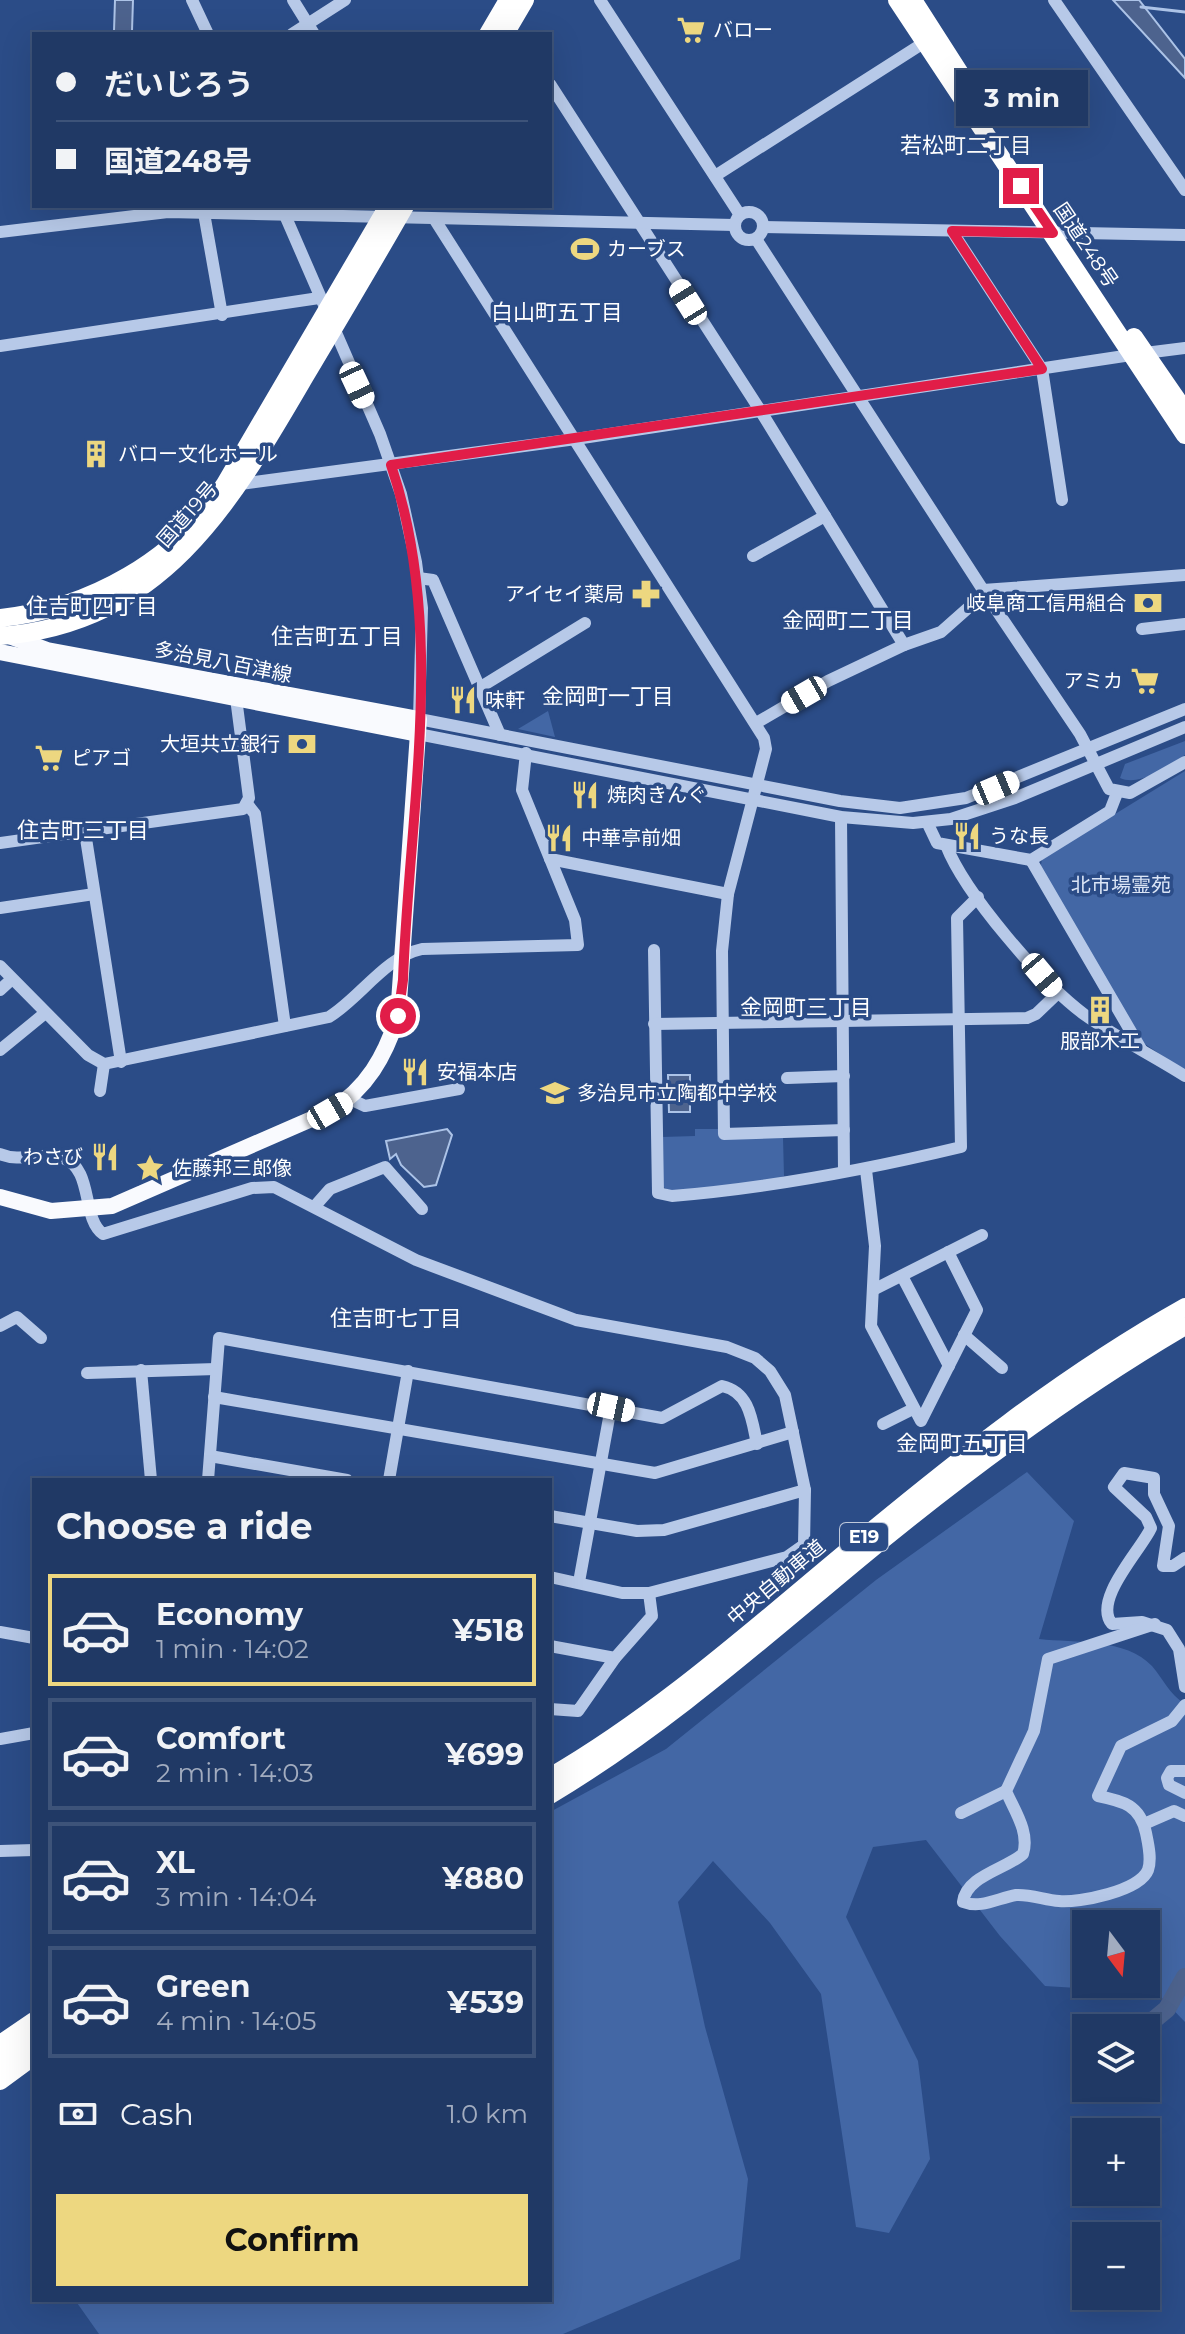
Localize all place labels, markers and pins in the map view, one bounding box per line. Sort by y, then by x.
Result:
supermarket icon: バロー [676,15,706,45]
place label: バロー [713,18,773,42]
sports icon: カーブス [570,234,600,264]
place label: カーブス [607,237,686,261]
building icon: バロー文化ホール [81,439,111,469]
place label: バロー文化ホール [118,442,278,466]
pharmacy icon: アイセイ薬局 [631,579,661,609]
place label: アイセイ薬局 [505,582,624,606]
bank icon: 岐阜商工信用組合 [1133,588,1163,618]
place label: 岐阜商工信用組合 [966,591,1126,615]
supermarket icon: アミカ [1130,666,1160,696]
place label: アミカ [1063,669,1123,693]
restaurant icon: 味軒 [448,685,478,715]
place label: 味軒 [485,688,525,712]
bank icon: 大垣共立銀行 [287,729,317,759]
place label: 大垣共立銀行 [160,732,280,756]
supermarket icon: ピアゴ [34,743,64,773]
place label: ピアゴ [71,746,131,770]
restaurant icon: 焼肉きんぐ [570,780,600,810]
place label: 焼肉きんぐ [607,783,707,807]
restaurant icon: うな長 [952,821,982,851]
restaurant icon: 中華亭前畑 [544,823,574,853]
place label: うな長 [989,824,1049,848]
place label: 中華亭前畑 [581,826,681,850]
building icon: 服部木工 [1085,995,1115,1025]
place label: 服部木工 [1060,1029,1140,1053]
restaurant icon: 安福本店 [400,1057,430,1087]
place label: 安福本店 [437,1060,517,1084]
school or university icon: 多治見市立陶都中学校 [540,1078,570,1108]
place label: 多治見市立陶都中学校 [577,1081,777,1105]
restaurant icon: わさび [90,1142,120,1172]
place label: わさび [23,1145,83,1169]
place icon: 佐藤邦三郎像 [135,1153,165,1183]
place label: 佐藤邦三郎像 [172,1156,292,1180]

